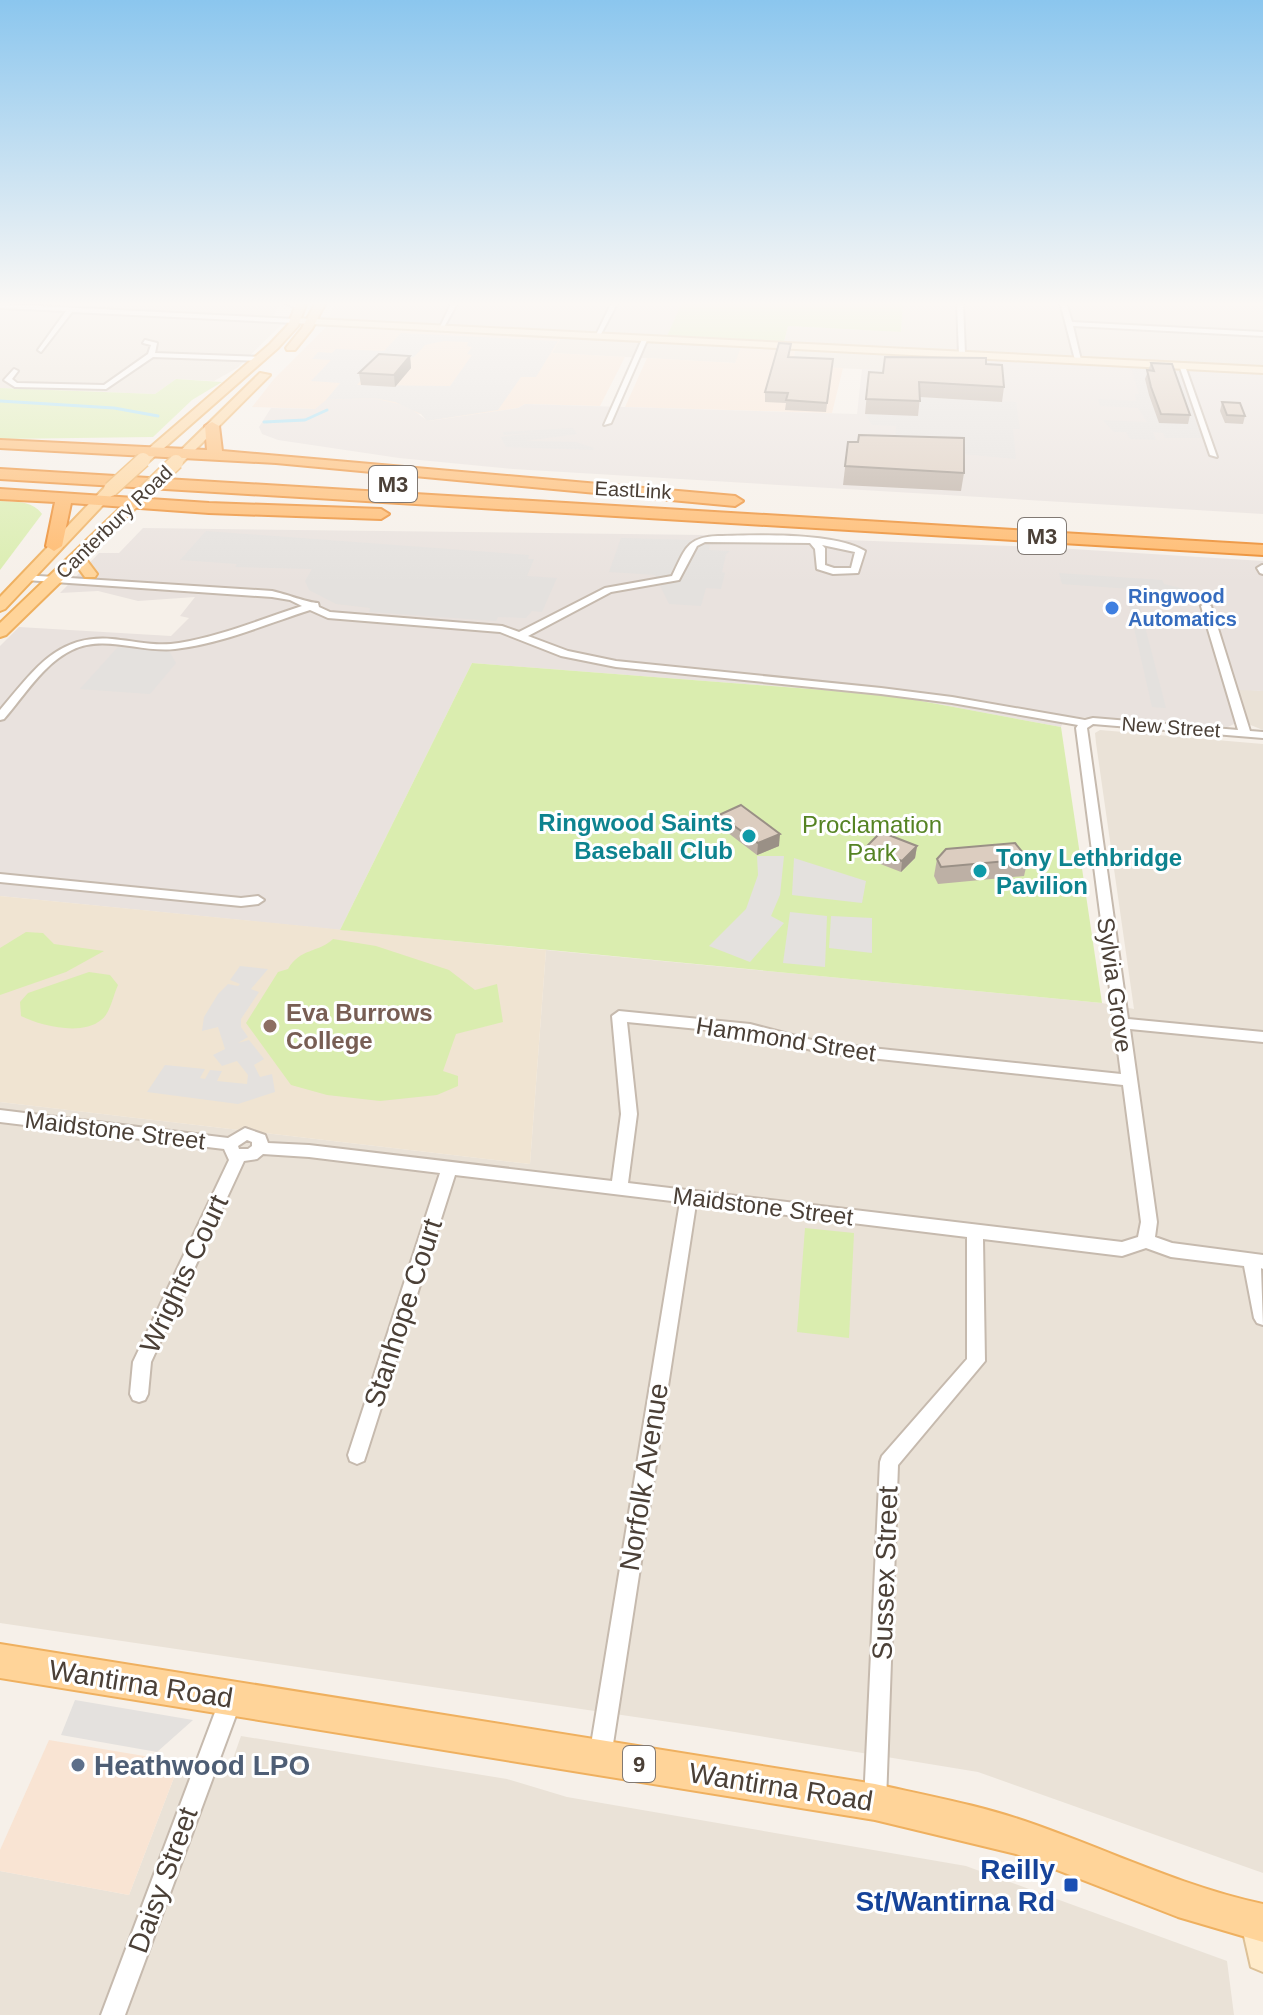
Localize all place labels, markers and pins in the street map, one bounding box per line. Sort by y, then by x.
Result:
place label: Ringwood Automatics [1128,585,1237,630]
marker: Ringwood Automatics [1103,599,1121,617]
place label: Ringwood Saints Baseball Club [538,809,733,864]
marker: Ringwood Saints Baseball Club [740,827,758,845]
place label: Tony Lethbridge Pavilion [996,844,1182,899]
marker: Tony Lethbridge Pavilion [971,862,989,880]
place label: Eva Burrows College [286,999,433,1054]
marker: Eva Burrows College [261,1017,279,1035]
place label: Heathwood LPO [94,1750,310,1781]
marker: Heathwood LPO [69,1756,87,1774]
place label: Reilly St/Wantirna Rd [855,1854,1055,1917]
marker: Reilly St/Wantirna Rd [1062,1876,1080,1894]

